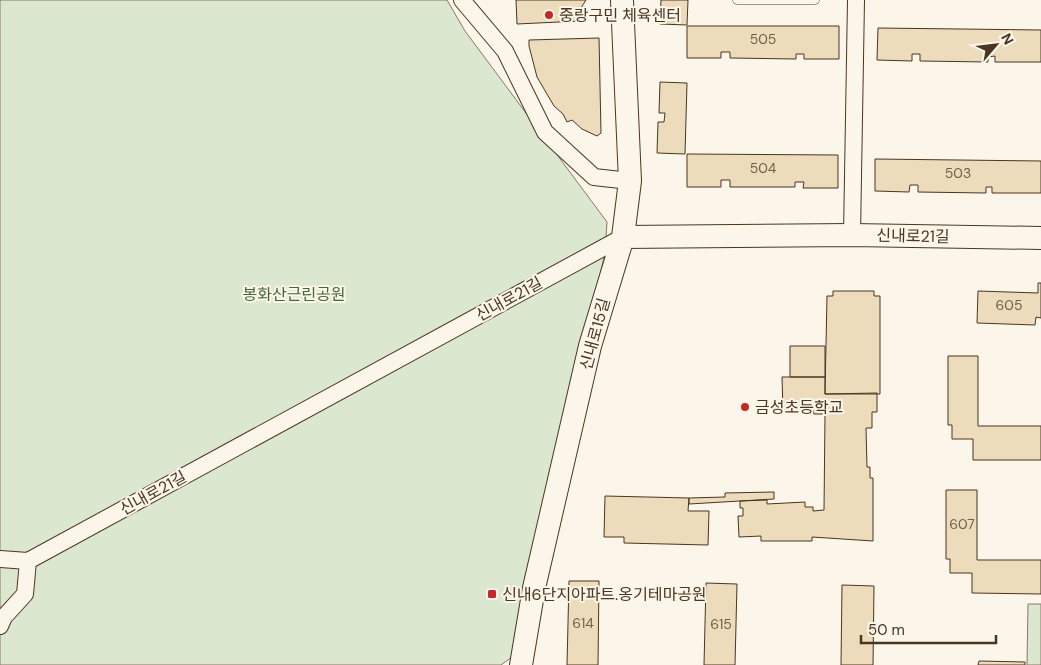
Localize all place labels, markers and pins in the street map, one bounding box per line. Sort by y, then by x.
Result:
place label: 중랑구민 체육센터 [559,5,681,26]
marker: 중랑구민 체육센터 [543,9,555,21]
place label: 금성초등학교 [755,397,843,418]
marker: 금성초등학교 [739,401,751,413]
place label: 신내6단지아파트.옹기테마공원 [502,584,707,605]
marker: 신내6단지아파트.옹기테마공원 [486,588,498,600]

